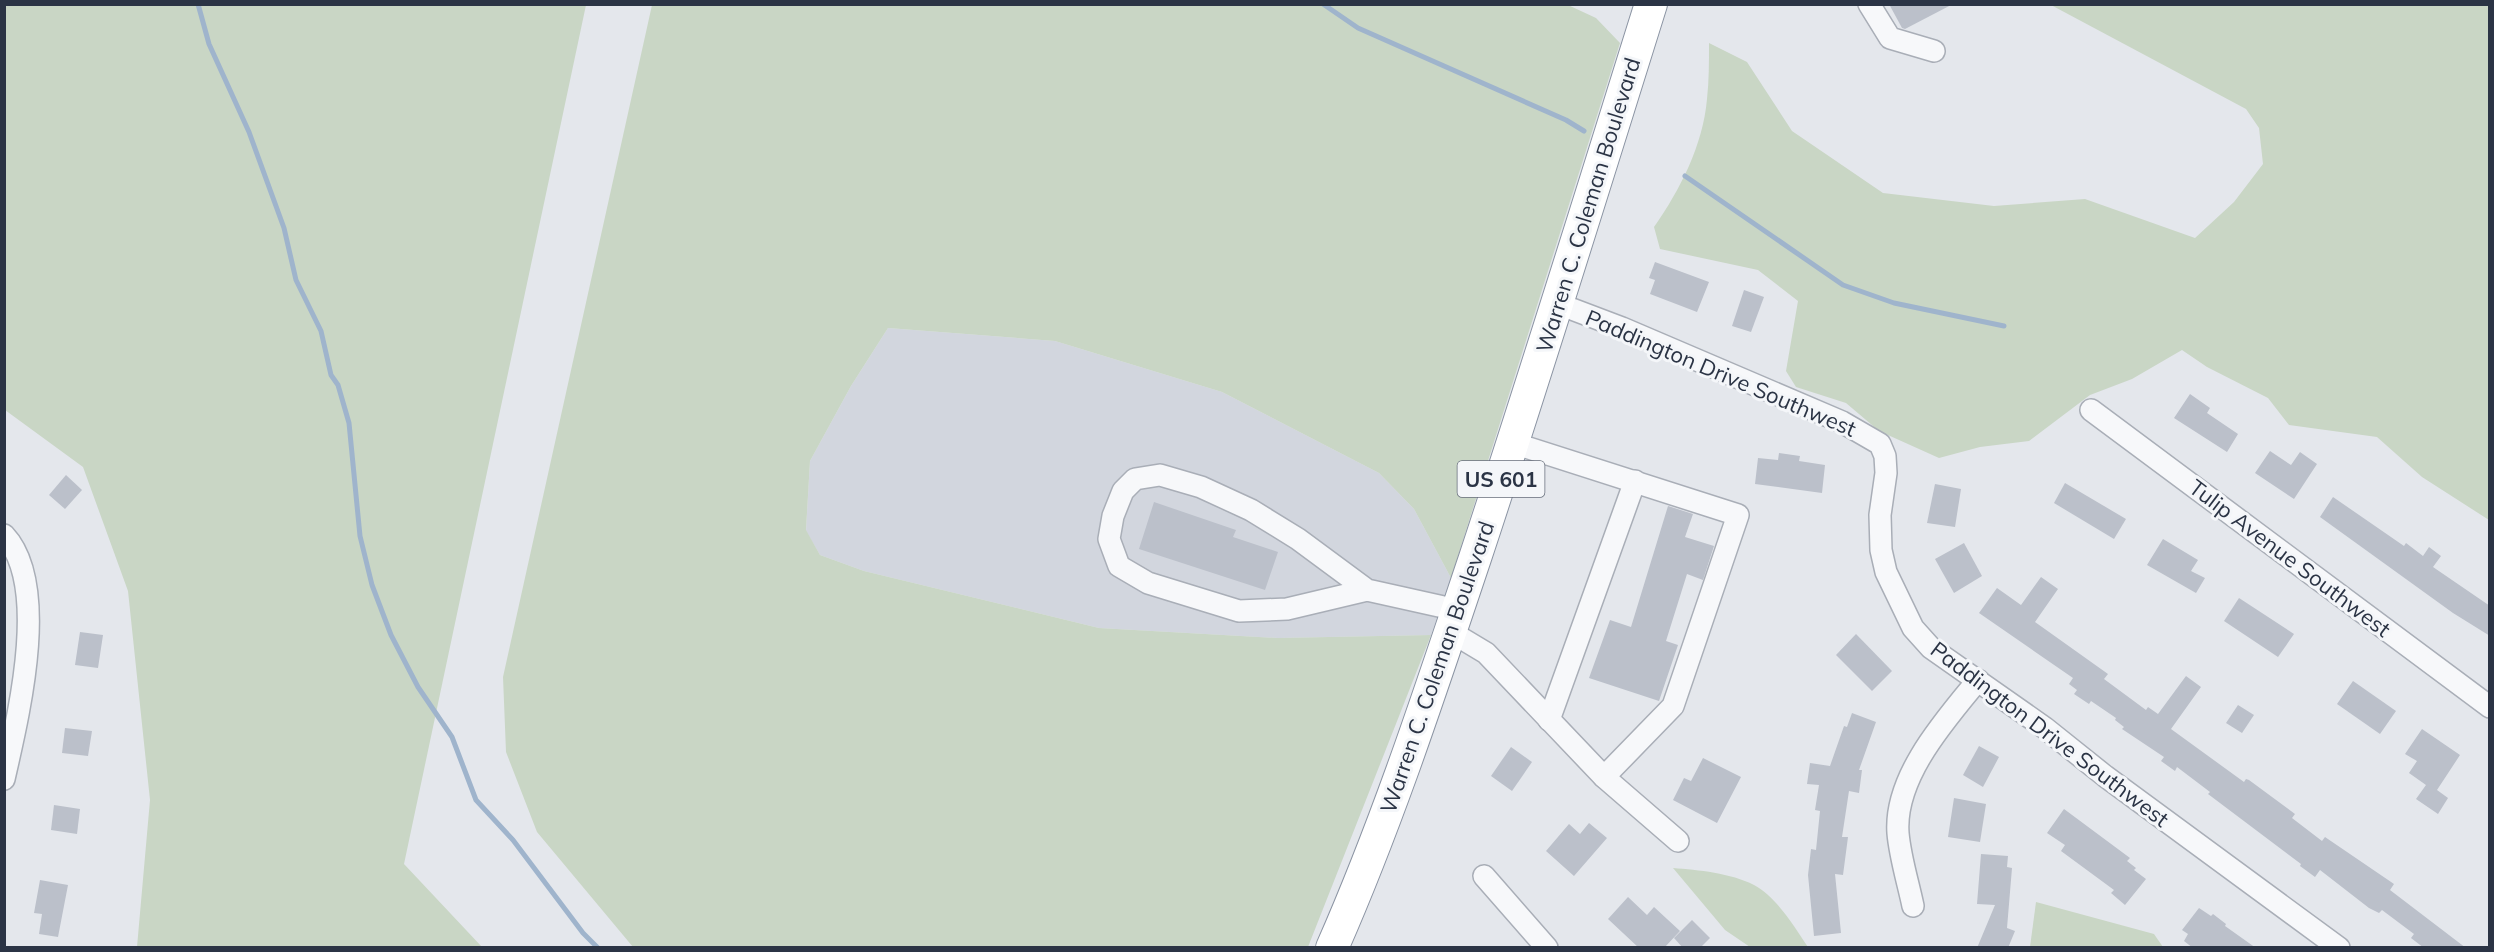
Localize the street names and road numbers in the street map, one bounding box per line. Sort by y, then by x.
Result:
street label: Warren C. Coleman Boulevard [1530,54,1646,356]
street label: Paddington Drive Southwest [1581,303,1861,443]
road number: US 601 [1458,461,1544,497]
street label: Tulip Avenue Southwest [2184,473,2397,643]
street label: Warren C. Coleman Boulevard [1374,517,1500,817]
street label: Paddington Drive Southwest [1925,635,2175,833]

